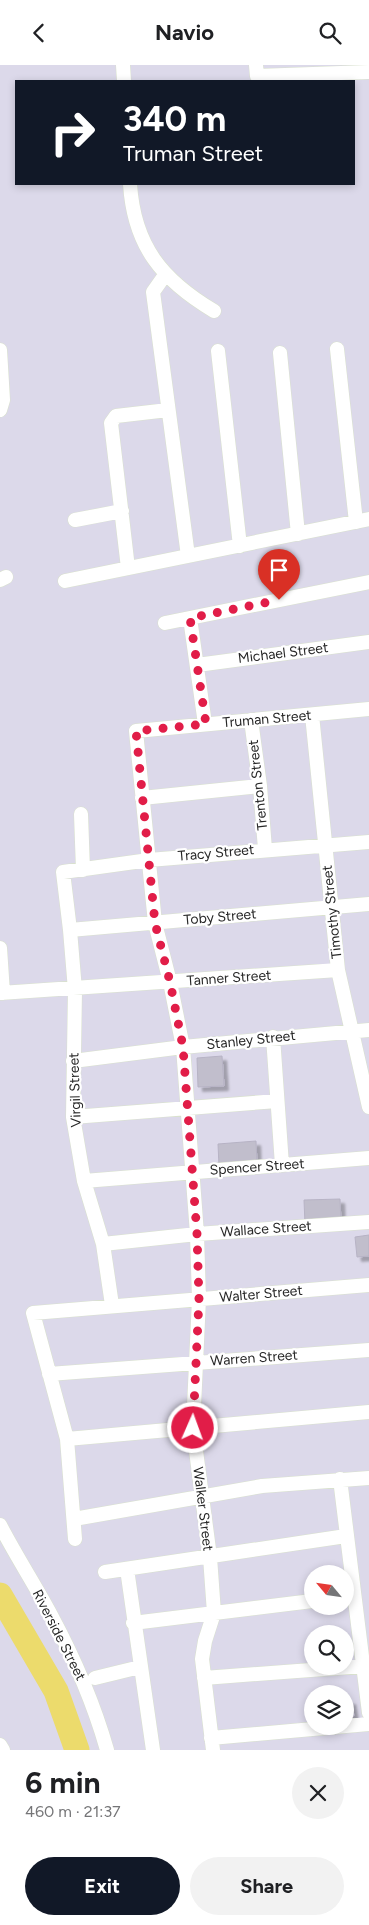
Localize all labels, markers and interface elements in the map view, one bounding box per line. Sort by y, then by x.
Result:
icon: back [25,19,53,47]
text: Navio [155,19,214,46]
icon: search [316,19,344,47]
text: 340 m [123,98,226,140]
icon: right [40,100,105,165]
text: Truman Street [123,140,263,167]
pin [258,549,300,600]
icon: arrive [265,556,293,584]
street label: Michael Street [237,639,329,667]
street label: Truman Street [222,707,312,731]
street label: Trenton Street [245,739,271,831]
street label: Tracy Street [177,841,255,865]
street label: Timothy Street [319,864,345,960]
street label: Toby Street [183,905,257,929]
street label: Tanner Street [186,967,272,989]
street label: Stanley Street [206,1027,296,1053]
street label: Virgil Street [65,1052,85,1128]
street label: Spencer Street [209,1155,305,1179]
street label: Wallace Street [220,1217,312,1241]
street label: Walter Street [219,1282,303,1306]
street label: Warren Street [210,1346,298,1370]
position arrow [166,1401,218,1453]
street label: Walker Street [189,1466,217,1552]
north arrow [304,1565,354,1615]
map controls [304,1565,354,1735]
street label: Riverside Street [29,1587,89,1683]
button: search [304,1625,354,1675]
button: layers [304,1685,354,1735]
text: 6 min [25,1764,101,1801]
button: close [292,1767,344,1819]
text: 460 m · 21:37 [25,1802,121,1821]
button: Exit [25,1857,180,1915]
button: Share [190,1857,344,1915]

